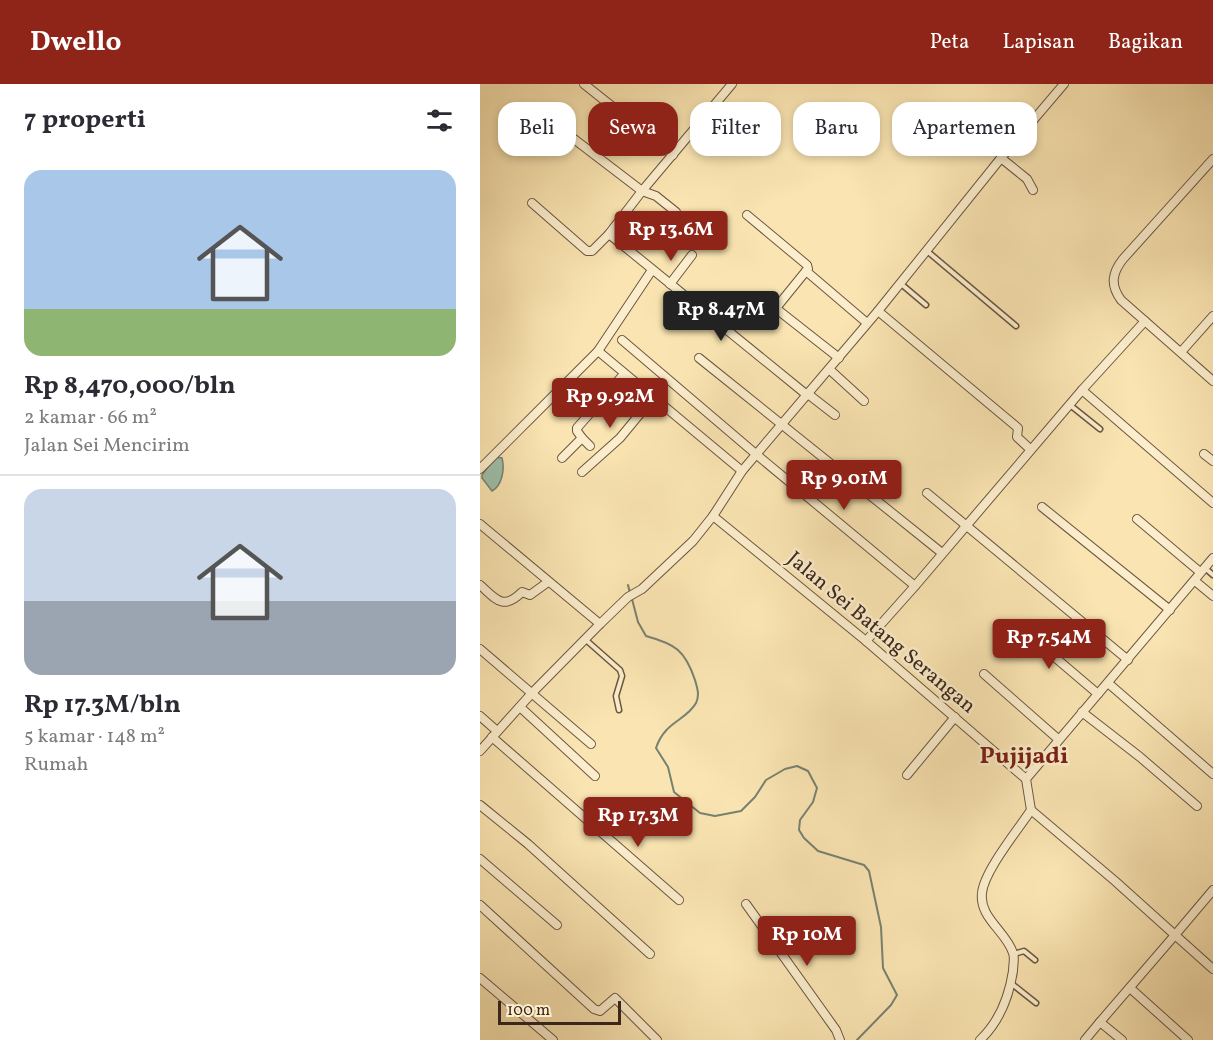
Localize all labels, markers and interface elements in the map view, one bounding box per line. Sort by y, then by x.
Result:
text: Dwello [30,23,122,62]
text: Peta [930,28,969,57]
text: Lapisan [1002,28,1075,57]
text: Bagikan [1108,28,1183,57]
text: 7 properti [24,102,146,138]
chip: Beli [498,102,576,156]
chip: Sewa [588,102,678,156]
chip: Filter [690,102,781,156]
chip: Baru [793,102,880,156]
chip: Apartemen [892,102,1037,156]
icon: filters [423,104,456,137]
icon: home [186,209,294,317]
pin: Rp 13.6M [609,211,733,262]
text: Rp 13.6M [629,216,713,244]
pin: Rp 8.47M [659,291,783,342]
text: Rp 8.47M [677,296,765,324]
text: Rp 8,470,000/bln [24,368,236,404]
pin: Rp 9.92M [548,378,672,429]
text: Rp 9.92M [566,383,654,411]
text: 2 kamar · 66 m² [24,404,157,432]
text: Jalan Sei Mencirim [24,432,190,460]
pin: Rp 9.01M [782,460,906,511]
text: Rp 9.01M [800,465,888,493]
icon: home [186,528,294,636]
street label: Jalan Sei Batang Serangan [780,545,982,721]
pin: Rp 7.54M [987,619,1111,670]
text: Rp 7.54M [1007,624,1091,652]
text: Rp 17.3M/bln [24,687,181,723]
text: 5 kamar · 148 m² [24,723,165,751]
district label: Pujijadi [980,740,1068,774]
text: Rumah [24,751,89,779]
pin: Rp 17.3M [576,797,700,848]
text: Rp 17.3M [597,802,679,830]
pin: Rp 10M [758,916,856,967]
text: Rp 10M [772,921,842,949]
scale bar [498,998,621,1026]
text: 100 m [507,1000,550,1022]

